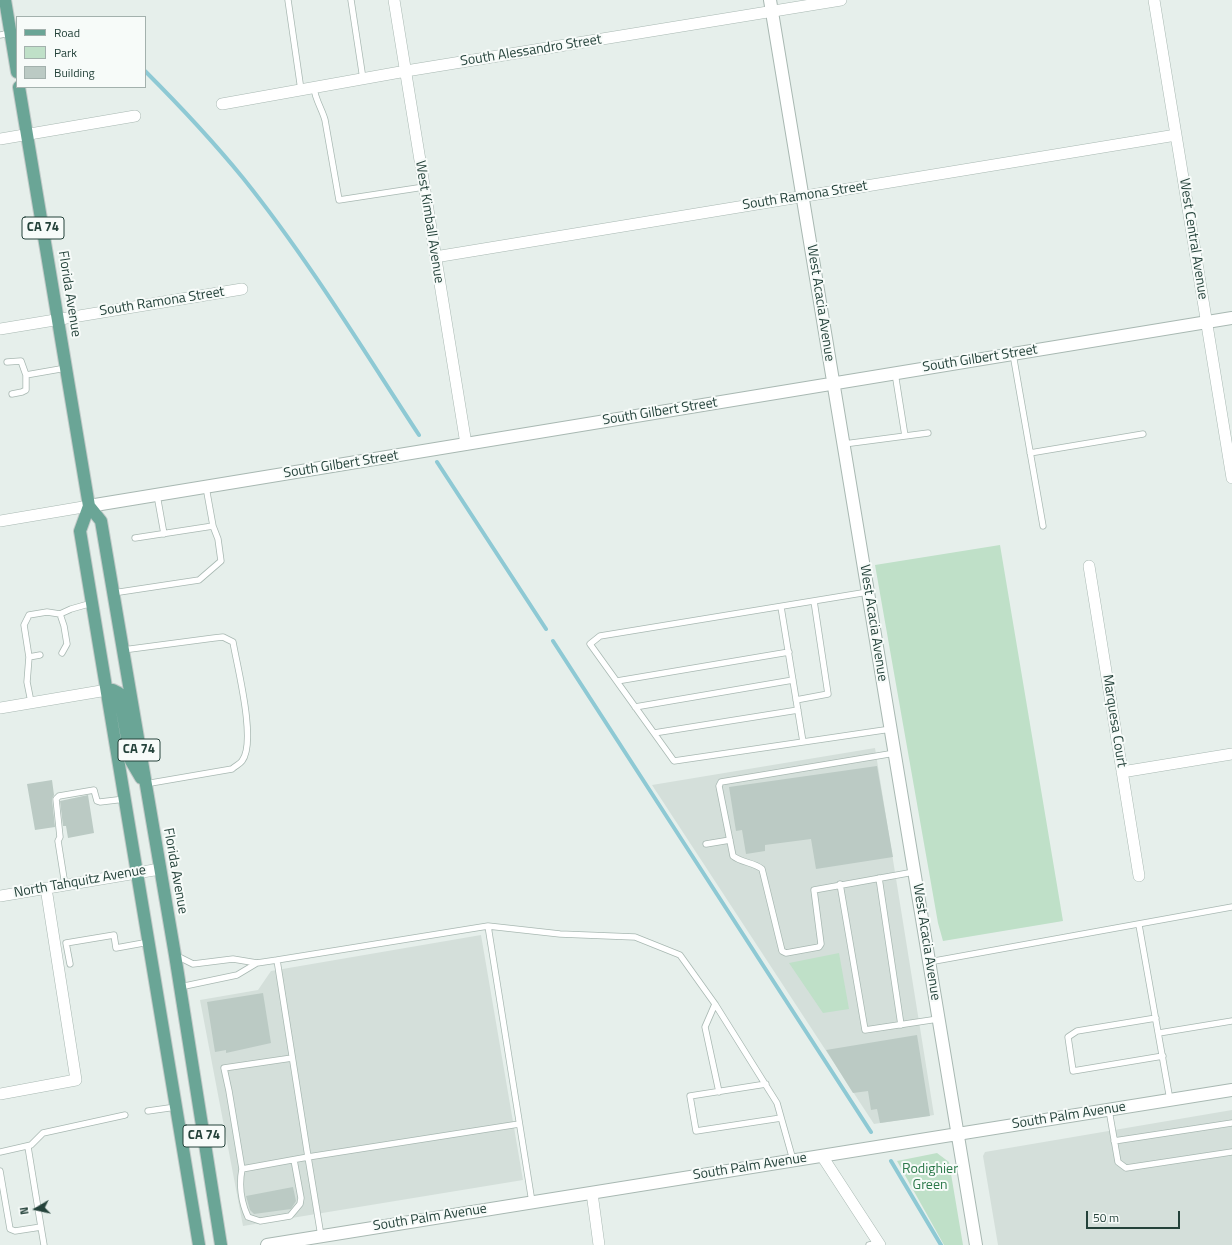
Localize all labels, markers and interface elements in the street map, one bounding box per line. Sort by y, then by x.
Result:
legend [16,16,146,88]
text: Road [54,23,80,42]
street label: South Alessandro Street [459,32,603,70]
text: Park [54,43,77,62]
text: Building [54,63,95,82]
street label: West Kimball Avenue [411,159,447,285]
street label: West Central Avenue [1175,177,1211,301]
street label: South Ramona Street [741,178,869,214]
road number: CA 74 [22,217,64,239]
street label: West Acacia Avenue [802,243,838,363]
street label: Florida Avenue [54,250,84,338]
street label: South Ramona Street [98,284,226,320]
street label: South Gilbert Street [921,342,1039,376]
street label: South Gilbert Street [601,395,719,429]
street label: South Gilbert Street [282,448,400,482]
street label: West Acacia Avenue [855,563,891,683]
street label: Marquesa Court [1098,673,1130,769]
road number: CA 74 [118,739,160,761]
street label: Florida Avenue [159,827,191,915]
street label: North Tahquitz Avenue [13,862,147,902]
street label: West Acacia Avenue [908,882,944,1002]
street label: South Palm Avenue [1011,1099,1127,1133]
road number: CA 74 [183,1125,225,1147]
street label: South Palm Avenue [692,1150,808,1184]
park label: Rodighier Green [902,1162,958,1194]
north arrow [16,1189,56,1229]
street label: South Palm Avenue [372,1201,488,1235]
scale bar [1088,1203,1182,1229]
text: N [16,1206,33,1216]
text: 50 m [1093,1208,1119,1227]

